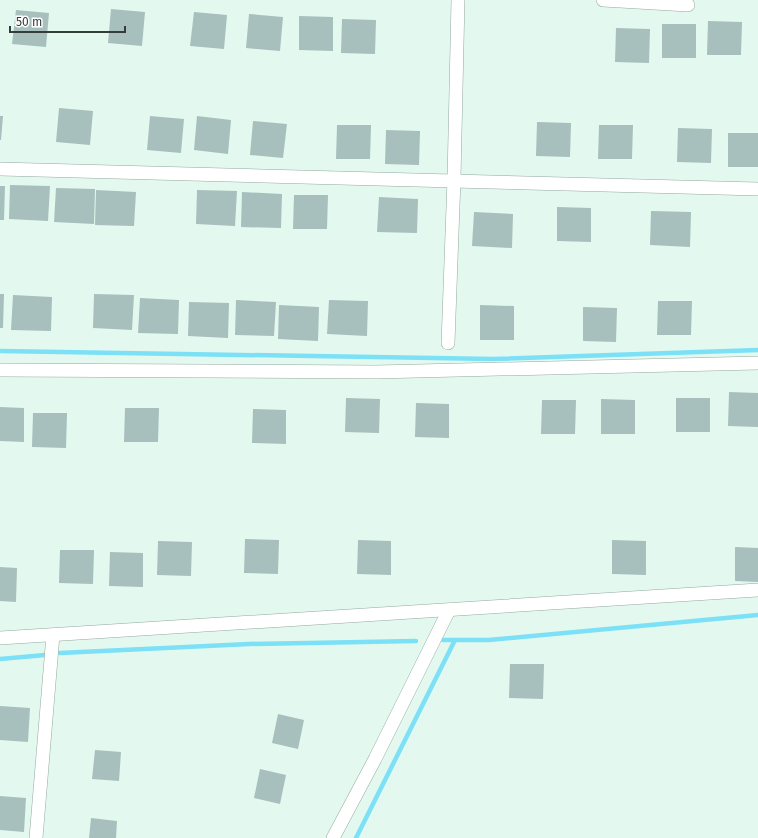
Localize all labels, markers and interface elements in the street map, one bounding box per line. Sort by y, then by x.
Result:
scale bar [10,8,125,34]
text: 50 m [16,15,42,29]

